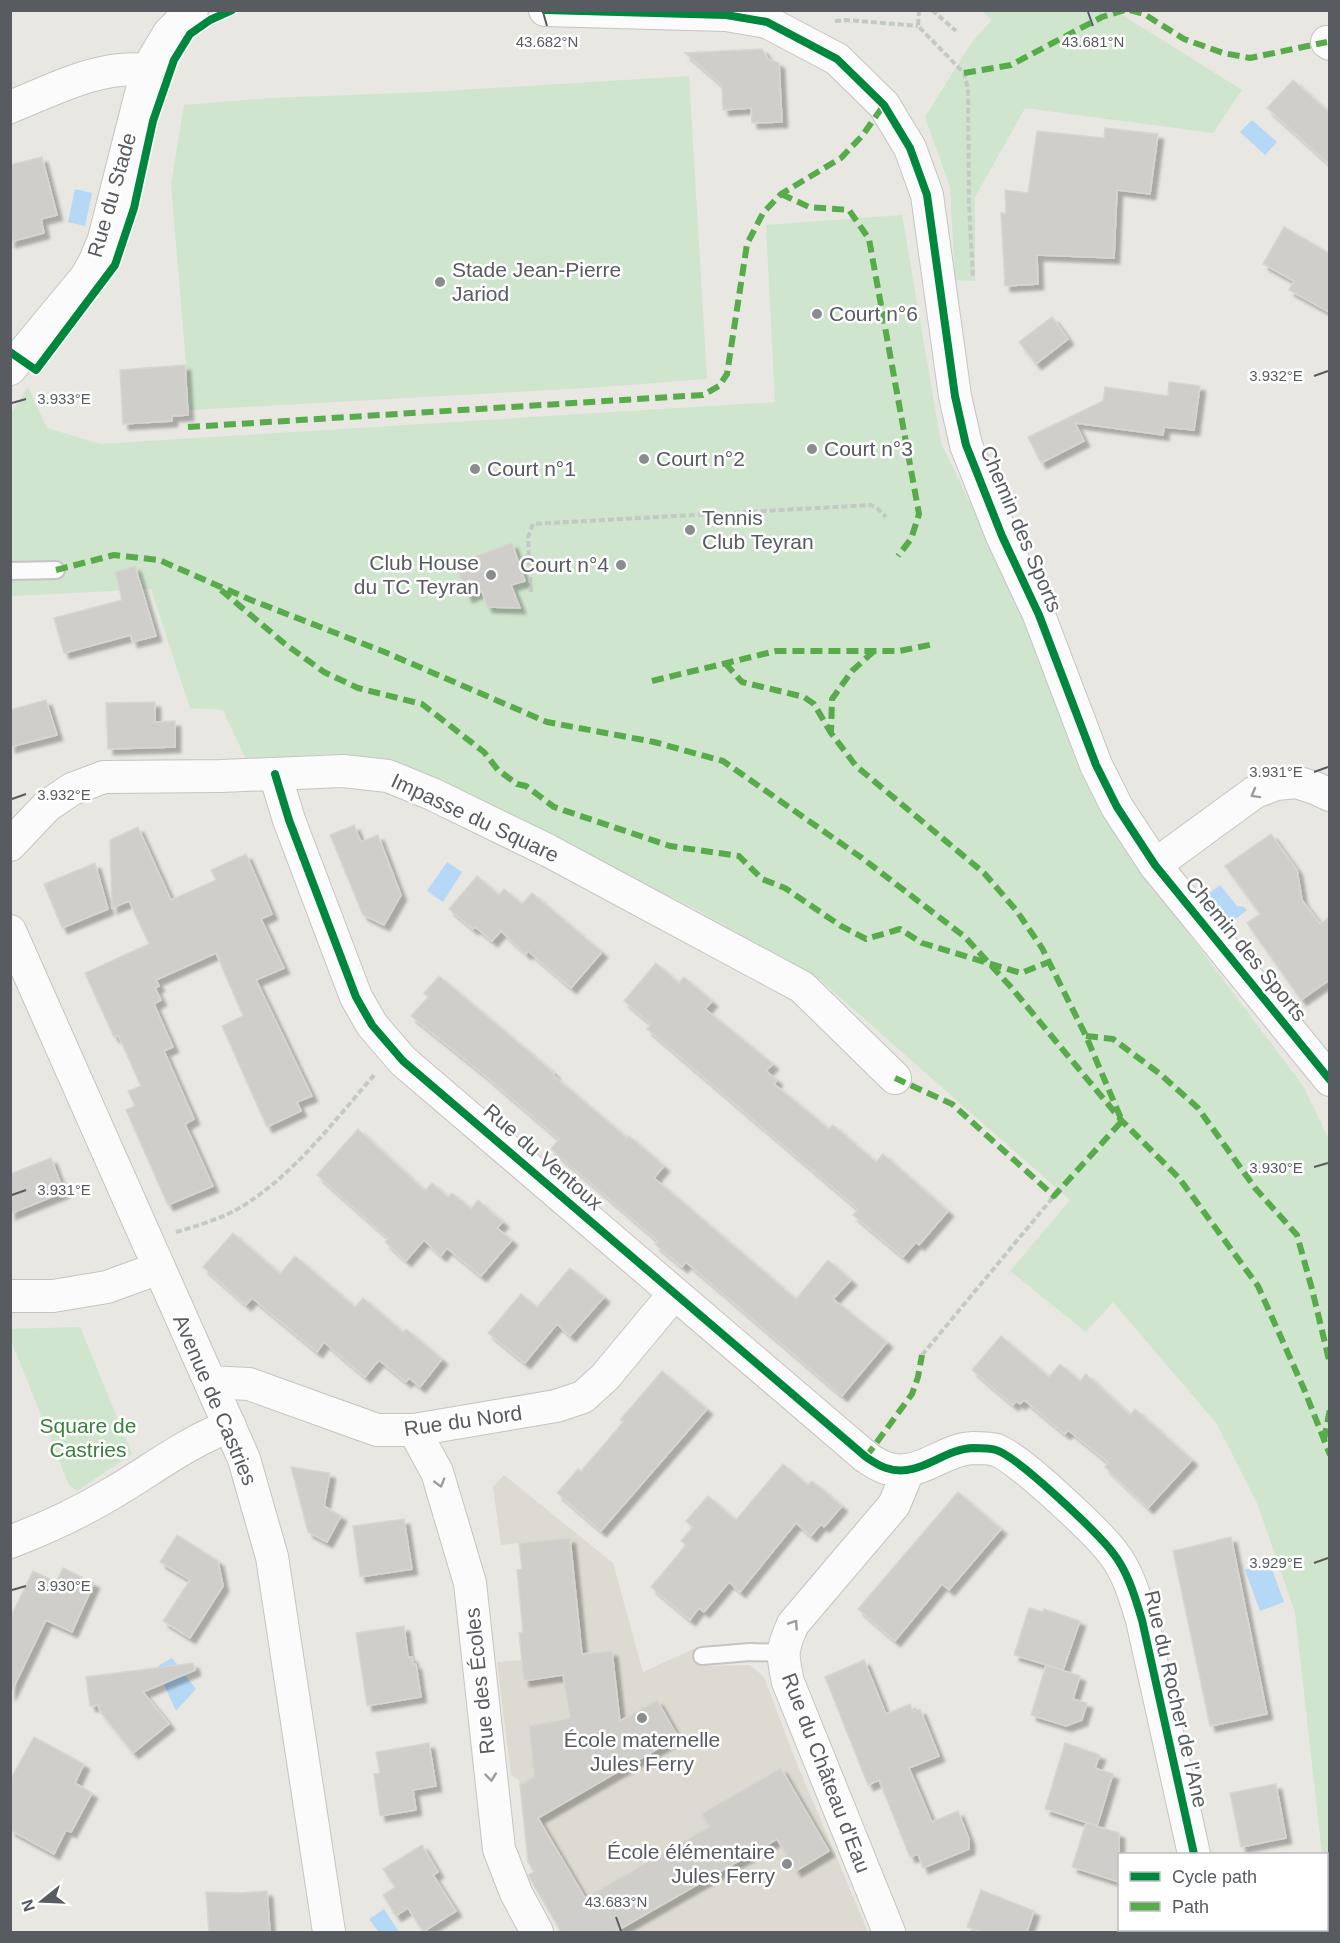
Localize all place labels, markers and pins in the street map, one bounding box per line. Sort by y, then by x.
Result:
place label: Stade Jean-Pierre Jariod [452,258,621,305]
marker: Stade Jean-Pierre Jariod [433,275,447,289]
place label: Court n°6 [829,302,918,325]
marker: Court n°6 [810,307,824,321]
place label: Court n°3 [824,437,913,460]
marker: Court n°3 [805,442,819,456]
place label: Court n°2 [656,447,745,470]
marker: Court n°2 [637,452,651,466]
place label: Court n°1 [487,457,576,480]
marker: Court n°1 [468,462,482,476]
place label: Tennis Club Teyran [702,506,814,553]
marker: Tennis Club Teyran [683,523,697,537]
place label: Club House du TC Teyran [354,551,479,598]
place label: Court n°4 [520,553,609,576]
marker: Court n°4 [614,558,628,572]
marker: Club House du TC Teyran [484,568,498,582]
marker: École maternelle Jules Ferry [635,1711,649,1725]
place label: École maternelle Jules Ferry [564,1728,720,1775]
place label: École élémentaire Jules Ferry [607,1840,775,1887]
marker: École élémentaire Jules Ferry [780,1857,794,1871]

